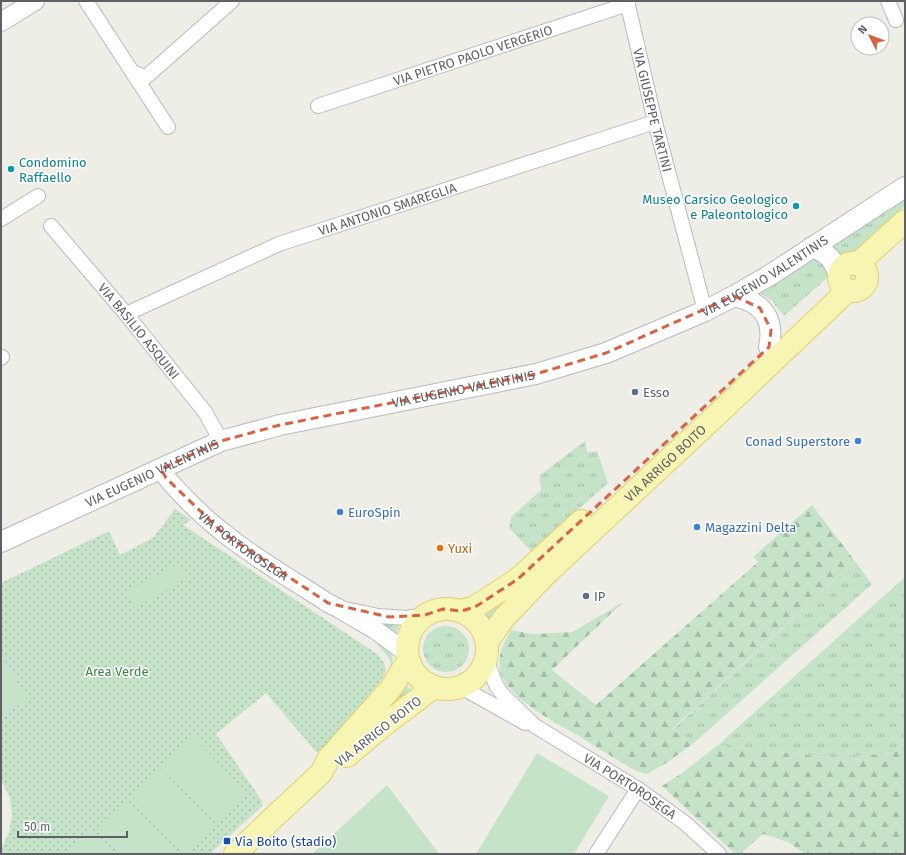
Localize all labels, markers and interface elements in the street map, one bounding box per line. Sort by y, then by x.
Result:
north arrow [850,16,890,56]
street label: VIA PIETRO PAOLO VERGERIO [392,22,554,89]
text: N [856,23,870,37]
street label: VIA GIUSEPPE TARTINI [630,47,675,173]
place label: Condomino Raffaello [19,155,87,185]
marker: Condomino Raffaello [6,164,16,174]
street label: VIA ANTONIO SMAREGLIA [317,180,459,239]
place label: Museo Carsico Geologico e Paleontologico [642,192,788,222]
marker: Museo Carsico Geologico e Paleontologico [791,201,801,211]
street label: VIA EUGENIO VALENTINIS [699,232,831,320]
street label: VIA BASILIO ASQUINI [95,280,182,382]
street label: VIA EUGENIO VALENTINIS [391,367,536,411]
place label: Esso [643,385,670,400]
marker: Esso [630,387,640,397]
street label: VIA ARRIGO BOITO [622,422,709,505]
place label: Conad Superstore [745,434,850,449]
street label: VIA EUGENIO VALENTINIS [83,436,221,510]
marker: Conad Superstore [853,436,863,446]
place label: EuroSpin [348,505,401,520]
marker: EuroSpin [335,507,345,517]
street label: VIA PORTOROSEGA [195,508,291,584]
place label: Magazzini Delta [705,520,796,535]
marker: Magazzini Delta [692,522,702,532]
place label: Yuxi [448,541,472,556]
marker: Yuxi [435,543,445,553]
place label: IP [594,589,606,604]
marker: IP [581,591,591,601]
park label: Area Verde [85,664,149,679]
street label: VIA ARRIGO BOITO [332,693,425,770]
street label: VIA PORTOROSEGA [581,751,679,822]
scale bar [18,813,127,839]
text: 50 m [24,820,50,834]
place label: Via Boito (stadio) [235,834,336,849]
marker: Via Boito (stadio) [222,836,232,846]

